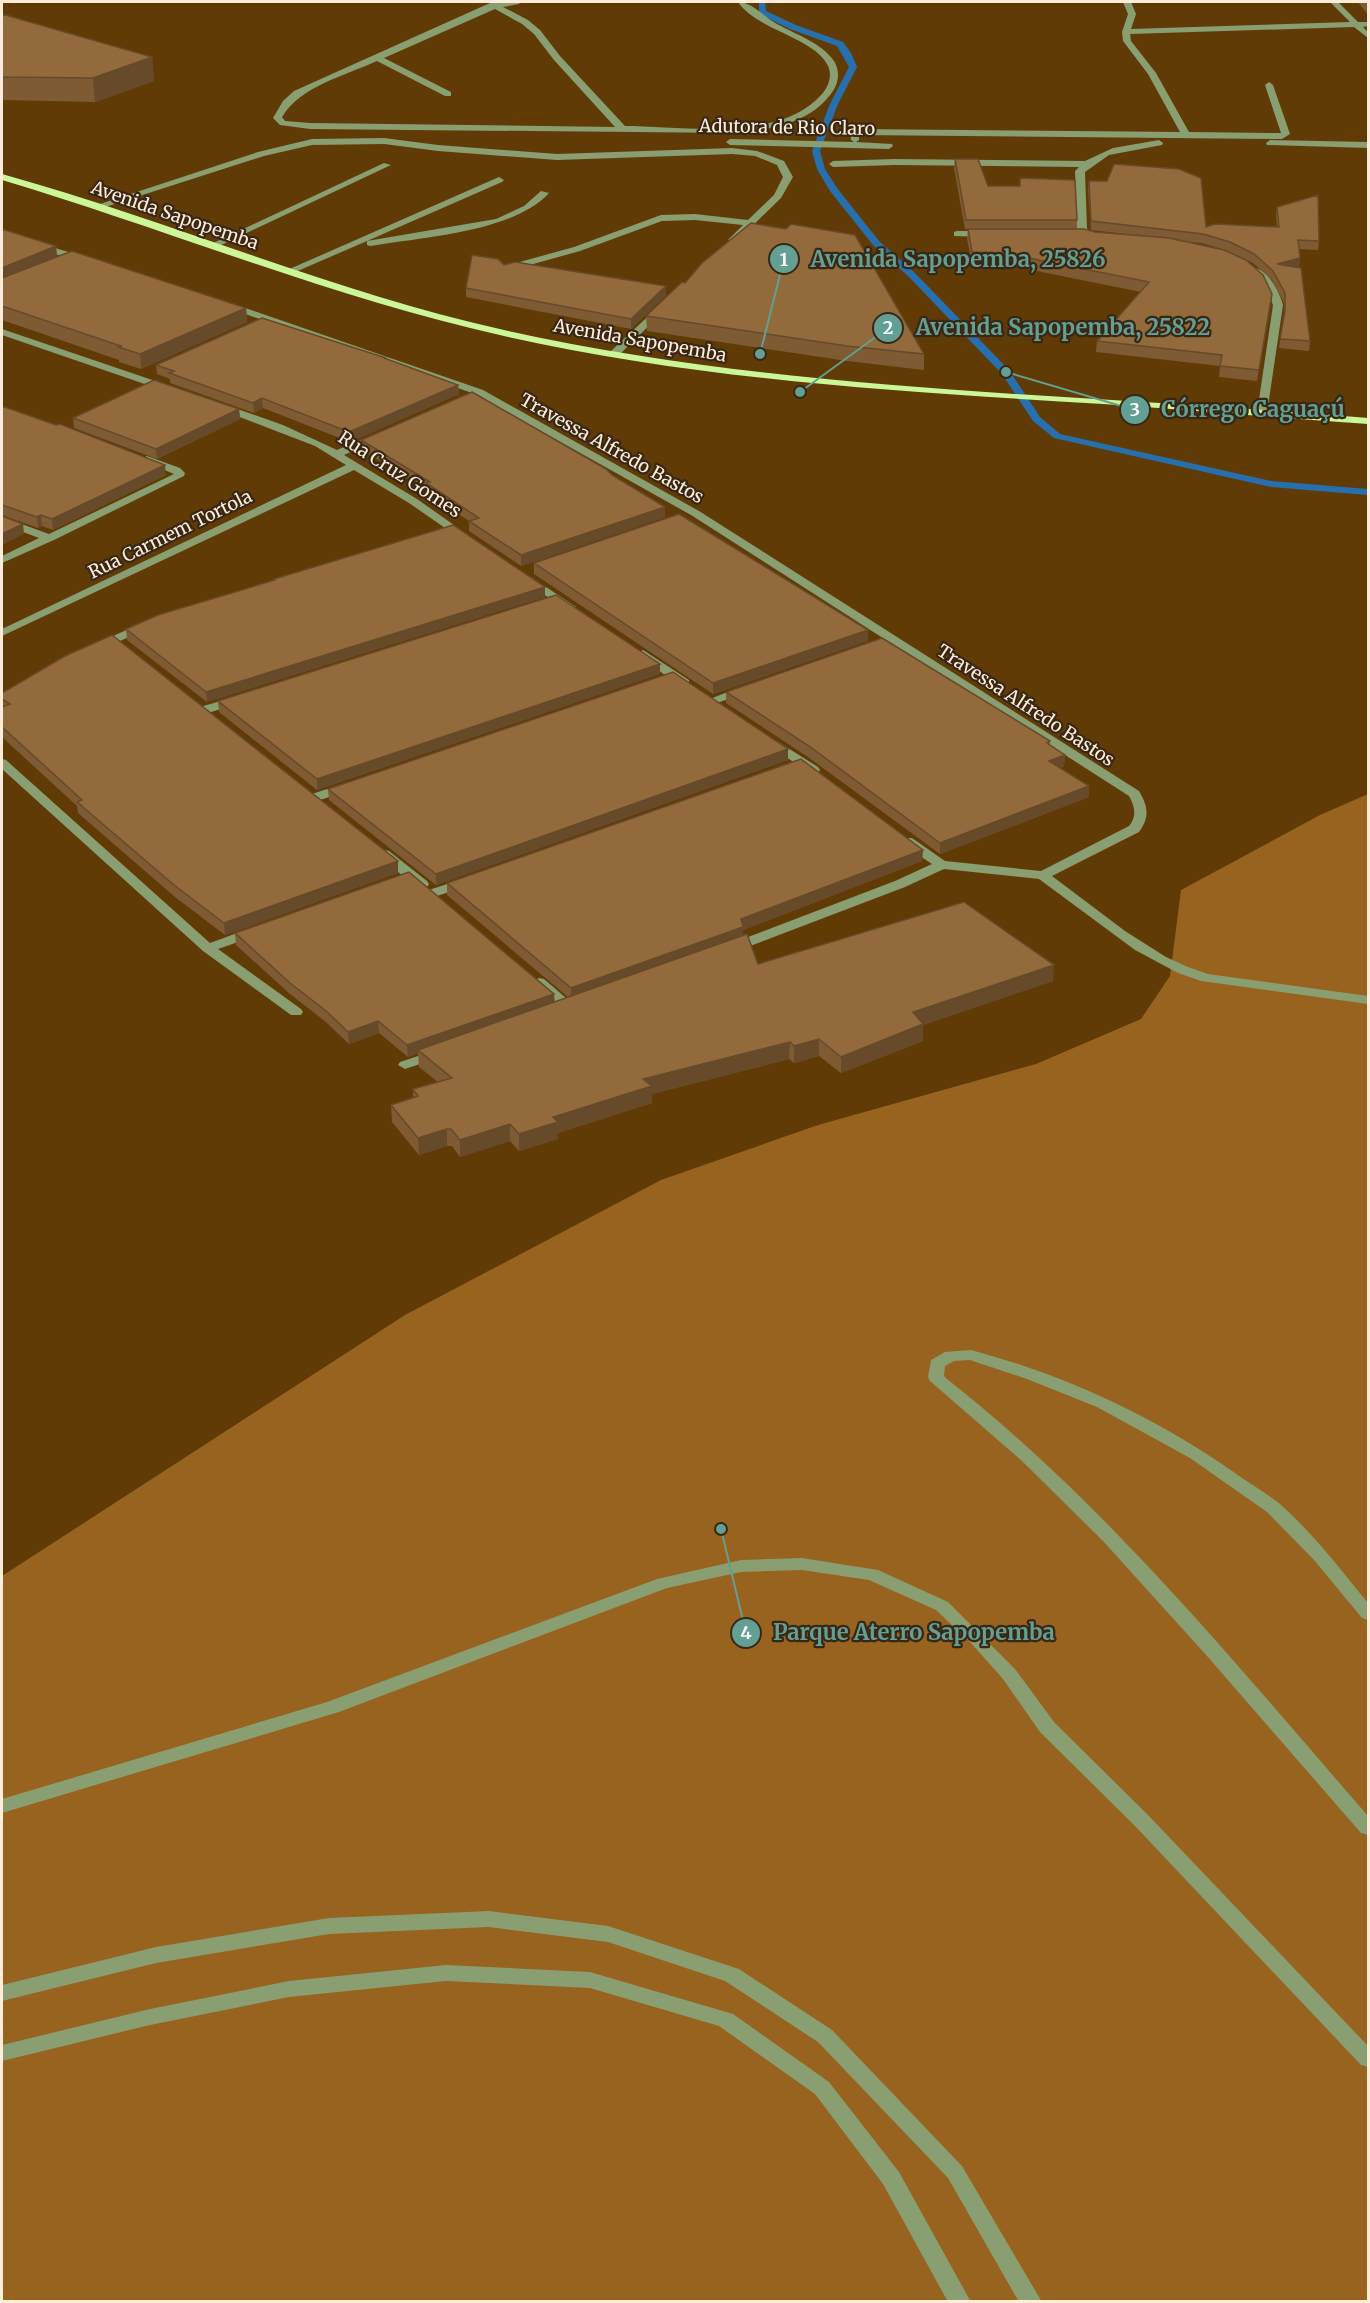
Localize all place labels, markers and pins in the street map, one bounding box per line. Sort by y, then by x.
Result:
callout: Avenida Sapopemba, 25826 [769,239,1118,279]
callout: Avenida Sapopemba, 25822 [873,308,1222,348]
callout: Córrego Caguaçú [1120,390,1357,430]
callout: Parque Aterro Sapopemba [731,1613,1067,1653]

